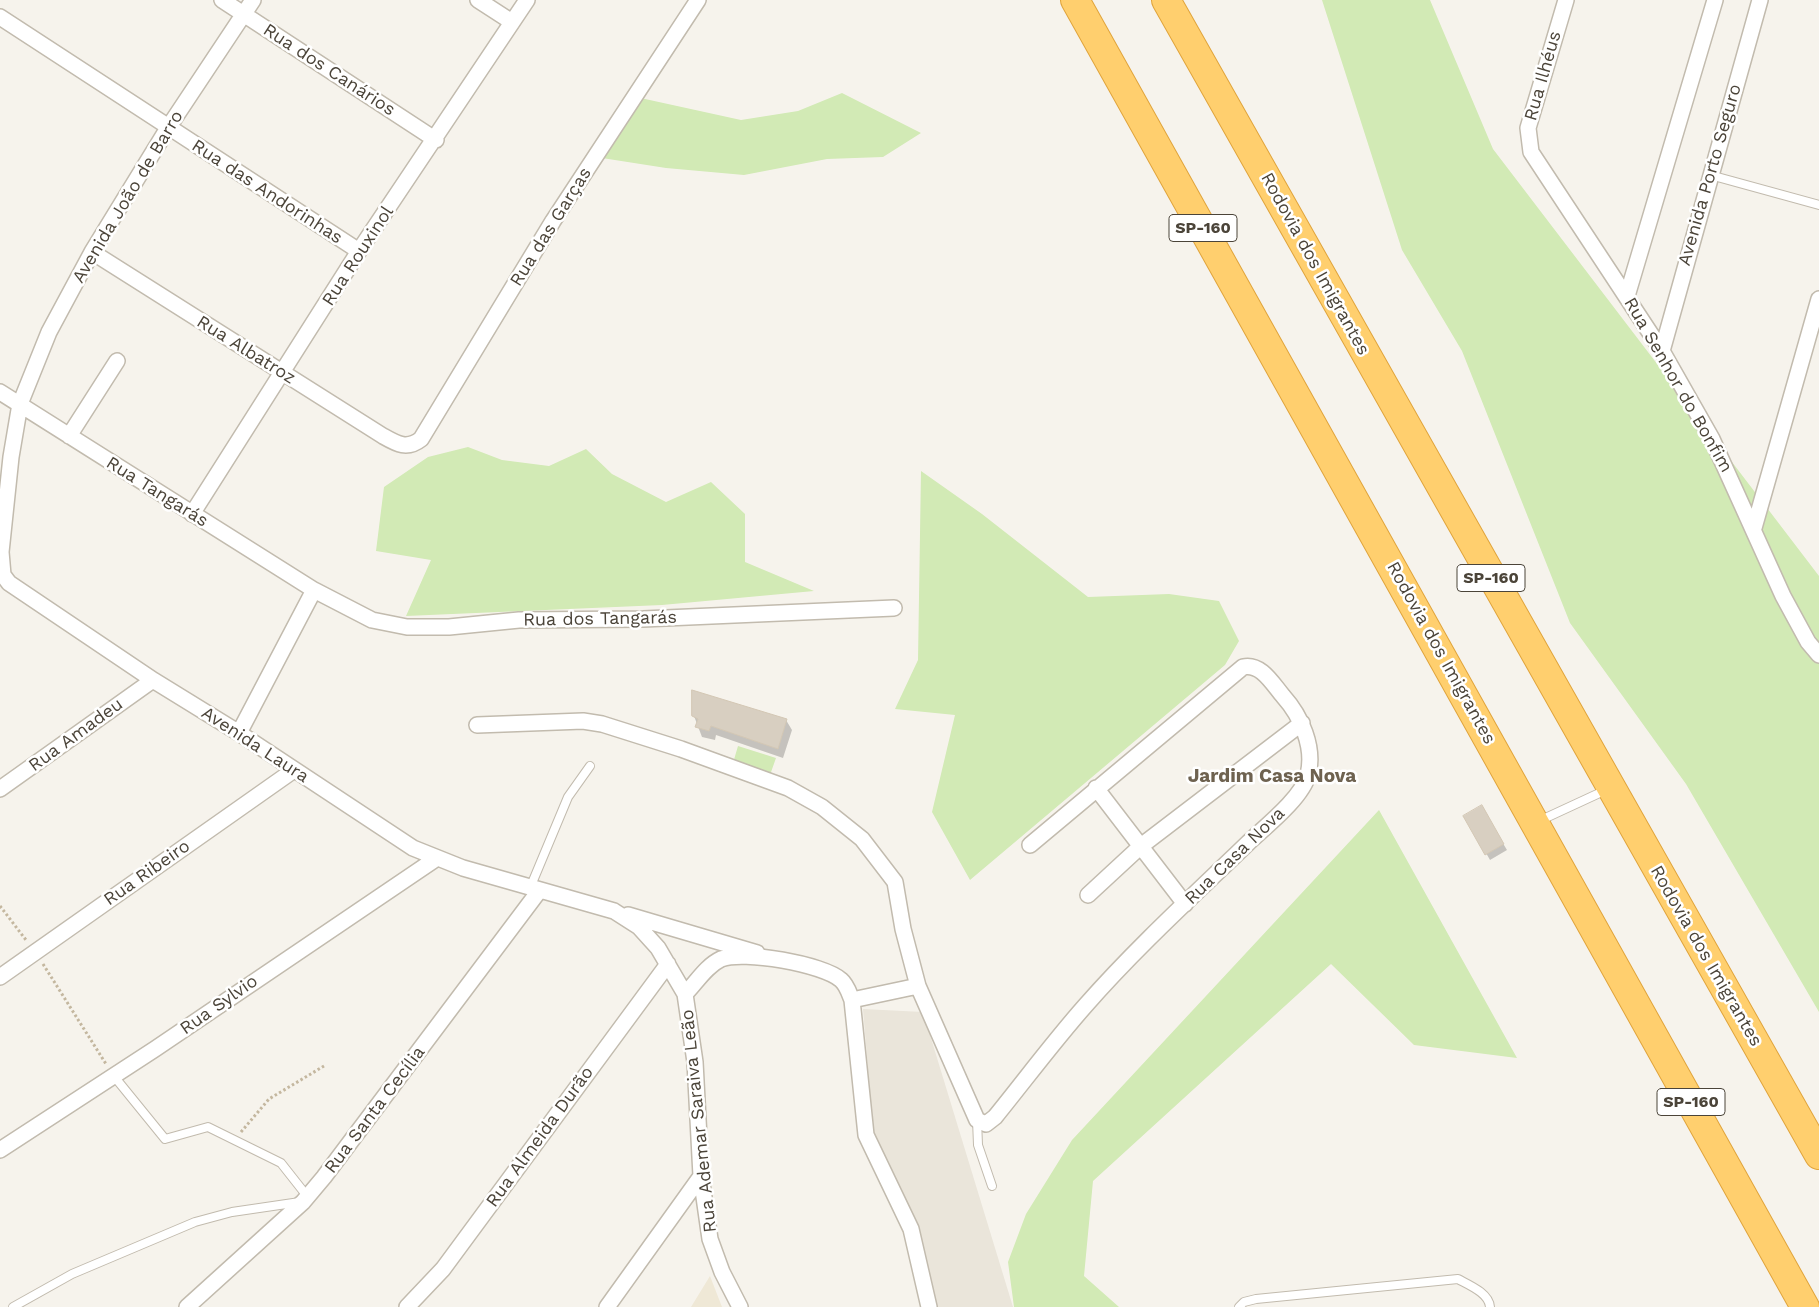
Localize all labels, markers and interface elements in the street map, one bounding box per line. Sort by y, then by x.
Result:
street label: Rua dos Canários [259,19,399,121]
street label: Rua Ilhéus [1520,29,1566,123]
street label: Avenida Porto Seguro [1674,82,1746,268]
street label: Avenida João de Barro [68,107,188,287]
street label: Rua das Andorinhas [188,135,346,249]
street label: Rua das Garças [506,163,596,291]
street label: Rodovia dos Imigrantes [1256,169,1374,359]
street label: Rua Rouxinol [318,202,398,310]
road number: SP-160 [1169,214,1237,242]
street label: Rua Senhor do Bonfim [1619,294,1737,476]
street label: Rua Albatroz [193,311,299,389]
street label: Rua Tangarás [102,452,212,532]
street label: Rodovia dos Imigrantes [1382,558,1500,748]
road number: SP-160 [1457,564,1525,592]
street label: Rua dos Tangarás [523,607,677,631]
street label: Rua Amadeu [25,694,127,776]
street label: Avenida Laura [197,702,313,788]
district label: Jardim Casa Nova [1188,765,1356,787]
street label: Rua Casa Nova [1180,803,1290,909]
street label: Rua Ribeiro [100,835,194,911]
street label: Rodovia dos Imigrantes [1645,862,1767,1050]
street label: Rua Sylvio [176,970,262,1040]
street label: Rua Ademar Saraiva Leão [677,1008,721,1234]
street label: Rua Santa Cecília [320,1042,430,1178]
street label: Rua Almeida Durão [482,1062,598,1212]
road number: SP-160 [1657,1088,1725,1116]

